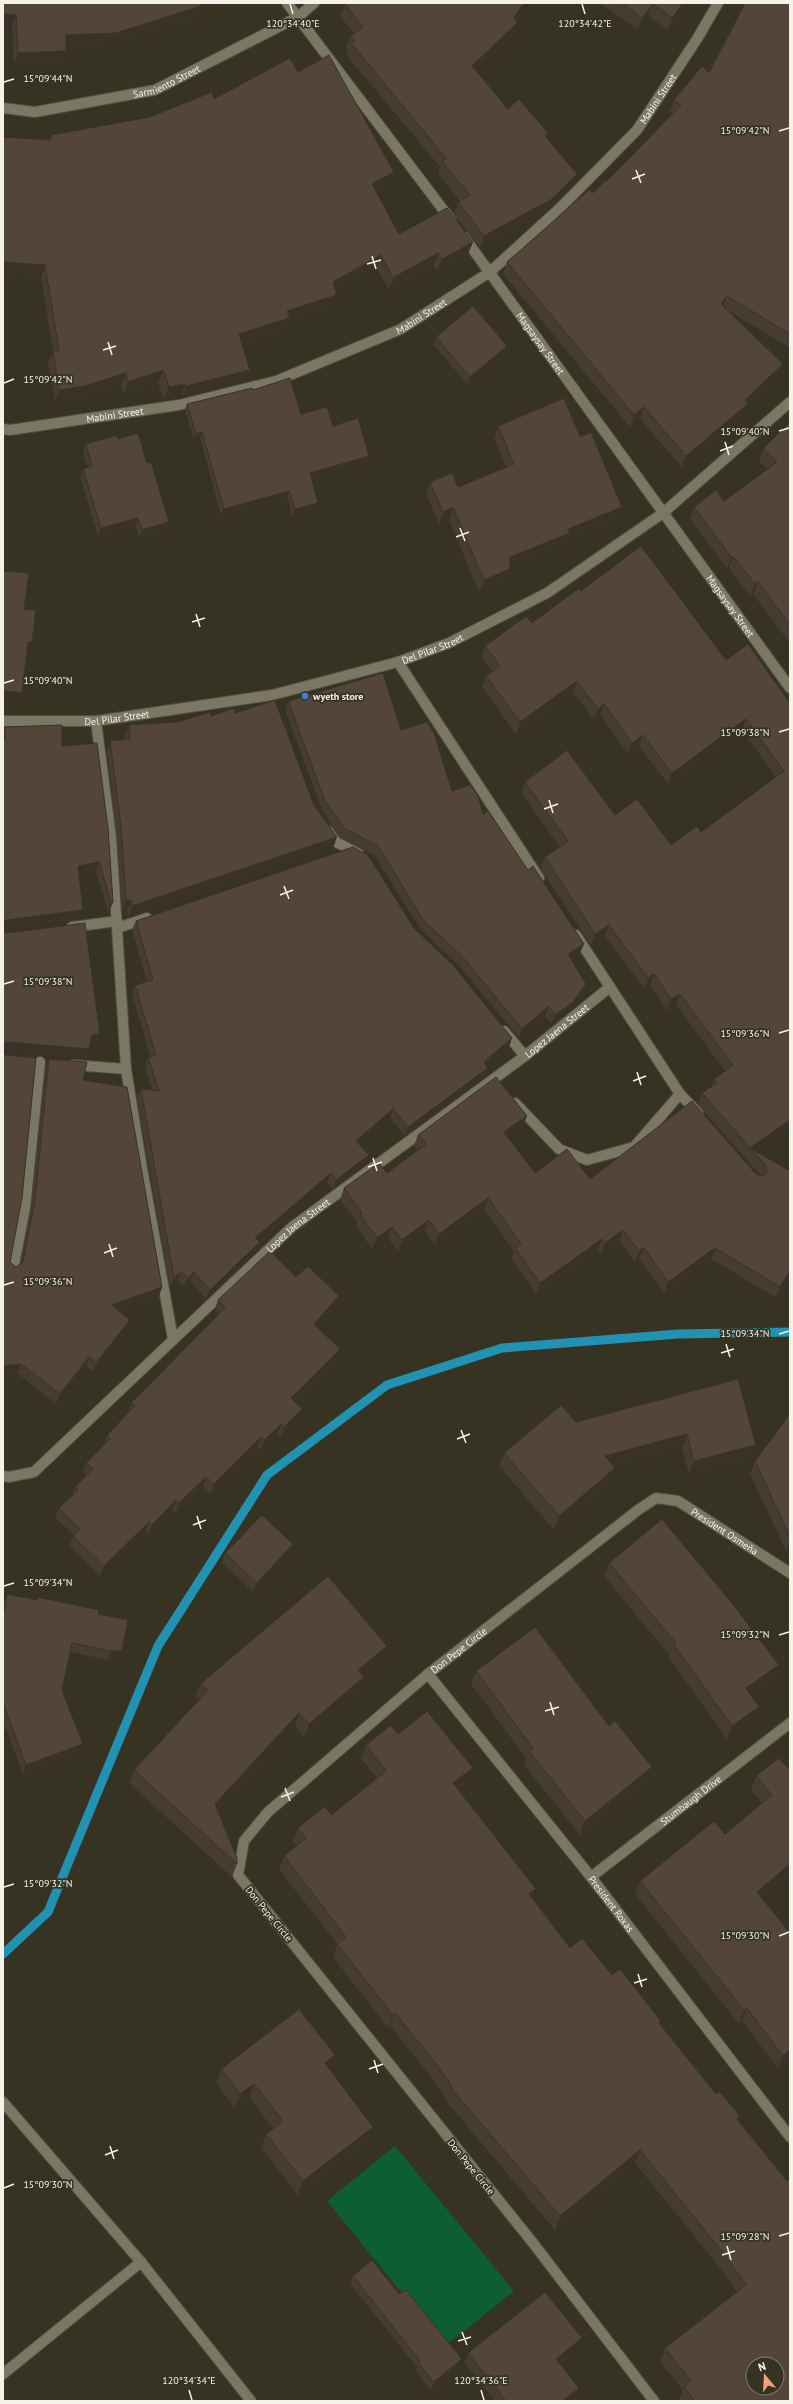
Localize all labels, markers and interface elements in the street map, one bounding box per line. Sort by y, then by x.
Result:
text: 120°34'40"E [266,17,320,30]
text: 120°34'42"E [558,17,612,30]
street label: Sarmiento Street [132,61,203,100]
street label: Mabini Street [636,71,679,126]
text: 15°09'44"N [23,72,73,85]
text: 15°09'42"N [720,124,770,137]
street label: Mabini Street [394,295,449,337]
street label: Magsaysay Street [514,309,568,377]
text: 15°09'42"N [23,373,73,386]
street label: Mabini Street [85,404,145,425]
text: 15°09'40"N [720,425,770,438]
street label: Magsaysay Street [704,572,758,640]
street label: Del Pilar Street [400,630,466,667]
text: 15°09'40"N [23,674,73,687]
place label: wyeth store [312,690,363,703]
marker: wyeth store [300,691,310,701]
street label: Del Pilar Street [84,707,151,728]
text: 15°09'38"N [720,726,770,739]
text: 15°09'38"N [23,975,73,988]
street label: Lopez Jaena Street [522,1000,592,1060]
text: 15°09'36"N [720,1027,770,1040]
street label: Lopez Jaena Street [263,1195,333,1255]
text: 15°09'36"N [23,1275,73,1288]
text: 15°09'34"N [720,1327,770,1340]
street label: President Osmeña [689,1505,761,1557]
text: 15°09'34"N [23,1576,73,1589]
street label: Don Pepe Circle [428,1624,489,1676]
text: 15°09'32"N [720,1628,770,1641]
street label: Stumbaugh Drive [657,1772,724,1828]
street label: President Roxas [586,1873,637,1935]
text: 15°09'32"N [23,1877,73,1890]
street label: Don Pepe Circle [243,1884,295,1944]
text: 15°09'30"N [720,1929,770,1942]
street label: Don Pepe Circle [445,2137,497,2197]
text: 15°09'30"N [23,2178,73,2191]
text: 15°09'28"N [720,2230,770,2243]
north arrow [745,2356,785,2396]
text: N [756,2359,768,2374]
text: 120°34'34"E [162,2374,216,2387]
text: 120°34'36"E [454,2374,508,2387]

